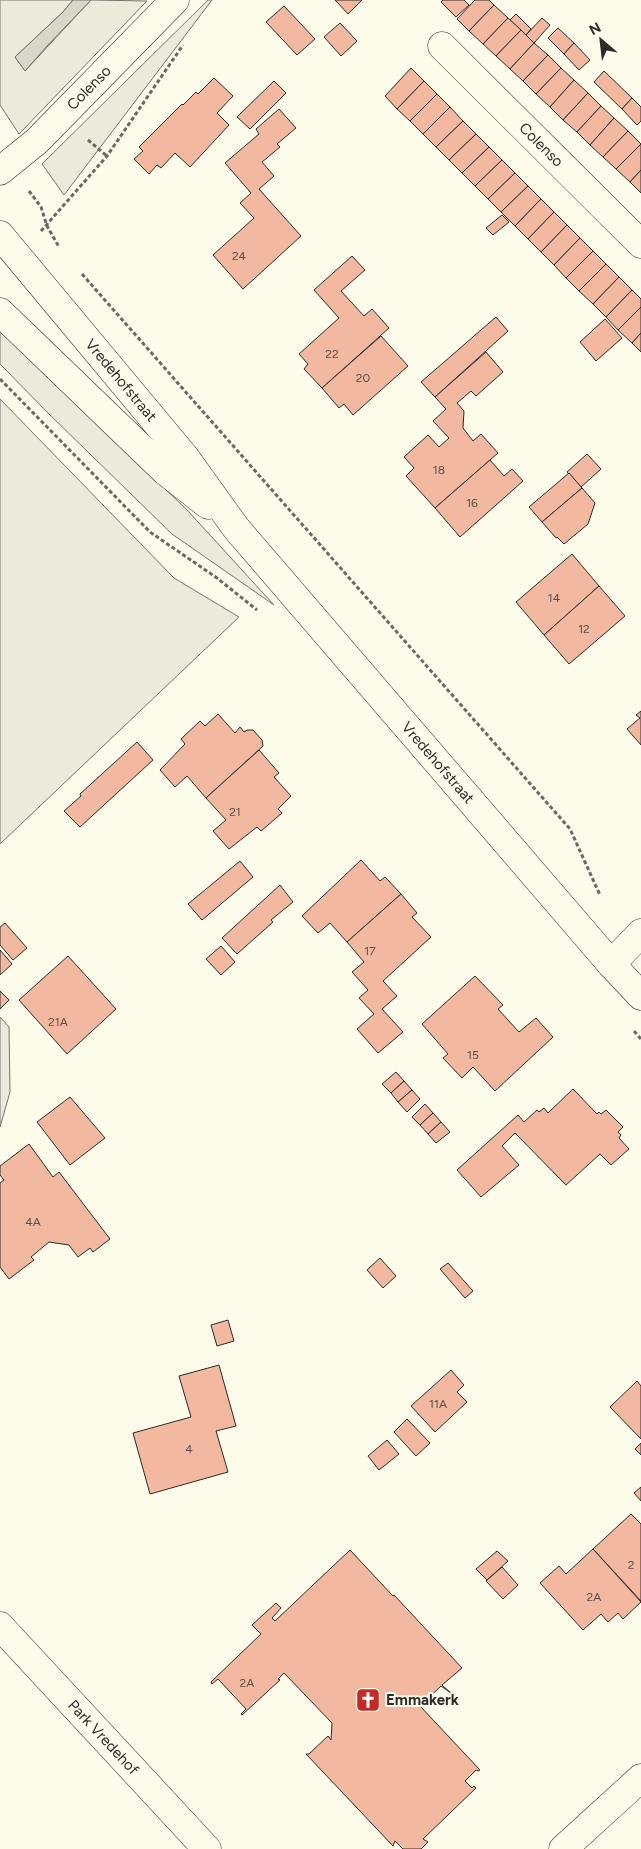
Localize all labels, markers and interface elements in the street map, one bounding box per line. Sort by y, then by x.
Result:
north arrow [576,15,626,65]
text: N [586,19,604,39]
street label: Colenso [63,62,115,114]
street label: Colenso [515,119,567,171]
house number: 24 [232,249,247,263]
street label: Vredehofstraat [81,335,161,425]
house number: 22 [325,347,339,361]
house number: 20 [356,371,371,385]
house number: 18 [433,463,445,477]
house number: 16 [466,496,478,510]
house number: 14 [548,591,561,605]
house number: 12 [578,622,590,636]
street label: Vredehofstraat [398,718,478,807]
house number: 21 [229,805,241,819]
house number: 17 [364,944,376,958]
house number: 21A [48,1015,68,1029]
house number: 15 [467,1048,479,1062]
house number: 4A [25,1215,41,1229]
house number: 11A [429,1397,447,1411]
house number: 4 [185,1442,193,1456]
house number: 2 [628,1558,634,1572]
house number: 2A [587,1590,601,1604]
house number: 2A [240,1676,254,1690]
church icon: Emmakerk [355,1687,381,1713]
place label: Emmakerk [386,1691,459,1709]
street label: Park Vredehof [64,1696,143,1779]

